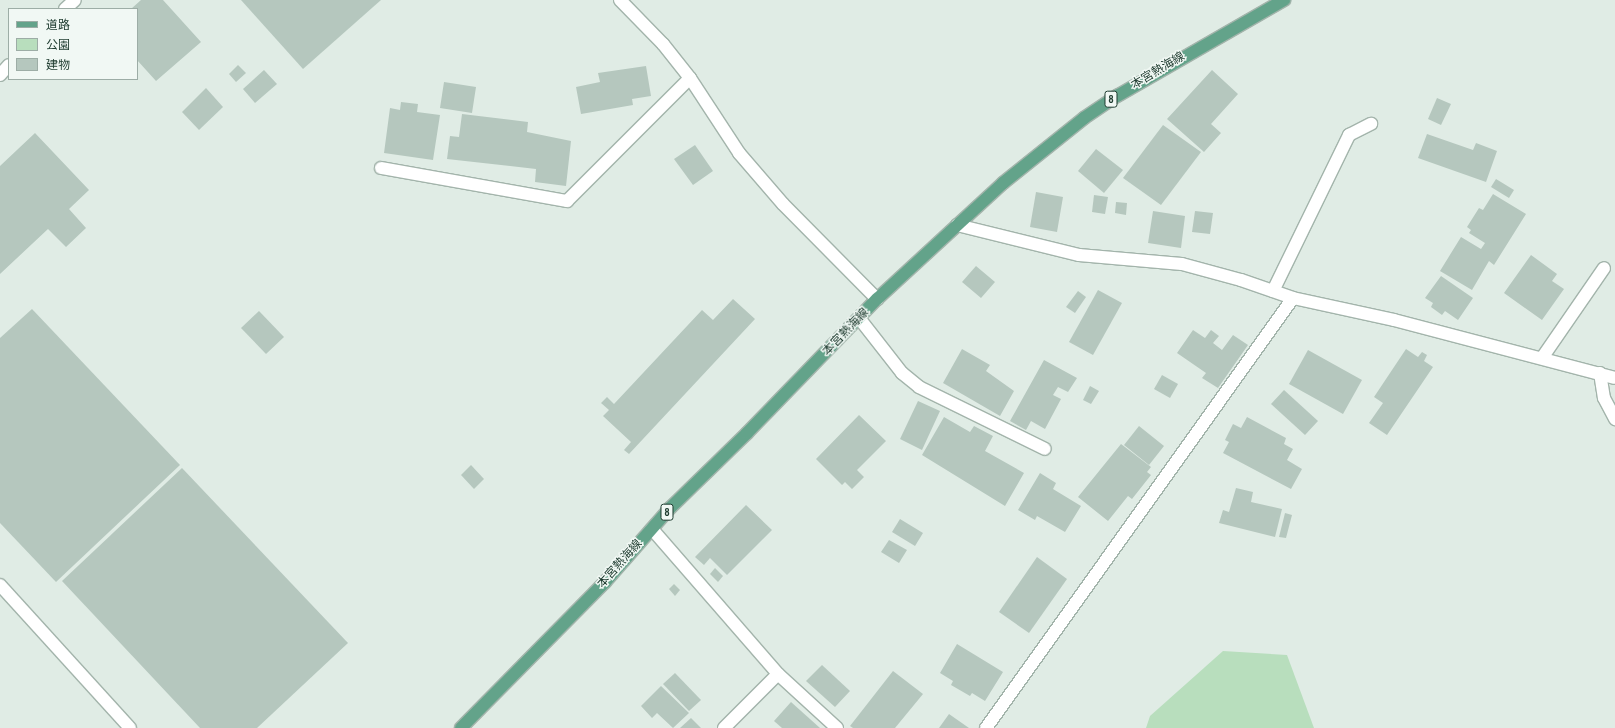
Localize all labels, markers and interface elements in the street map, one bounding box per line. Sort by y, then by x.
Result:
legend [8,8,138,80]
text: 道路 [46,17,70,33]
text: 公園 [46,37,70,53]
street label: 本宮熱海線 [1129,49,1187,93]
text: 建物 [46,57,70,73]
road number: 8 [1104,90,1118,108]
street label: 本宮熱海線 [820,305,872,359]
road number: 8 [660,503,674,521]
street label: 本宮熱海線 [595,537,645,591]

